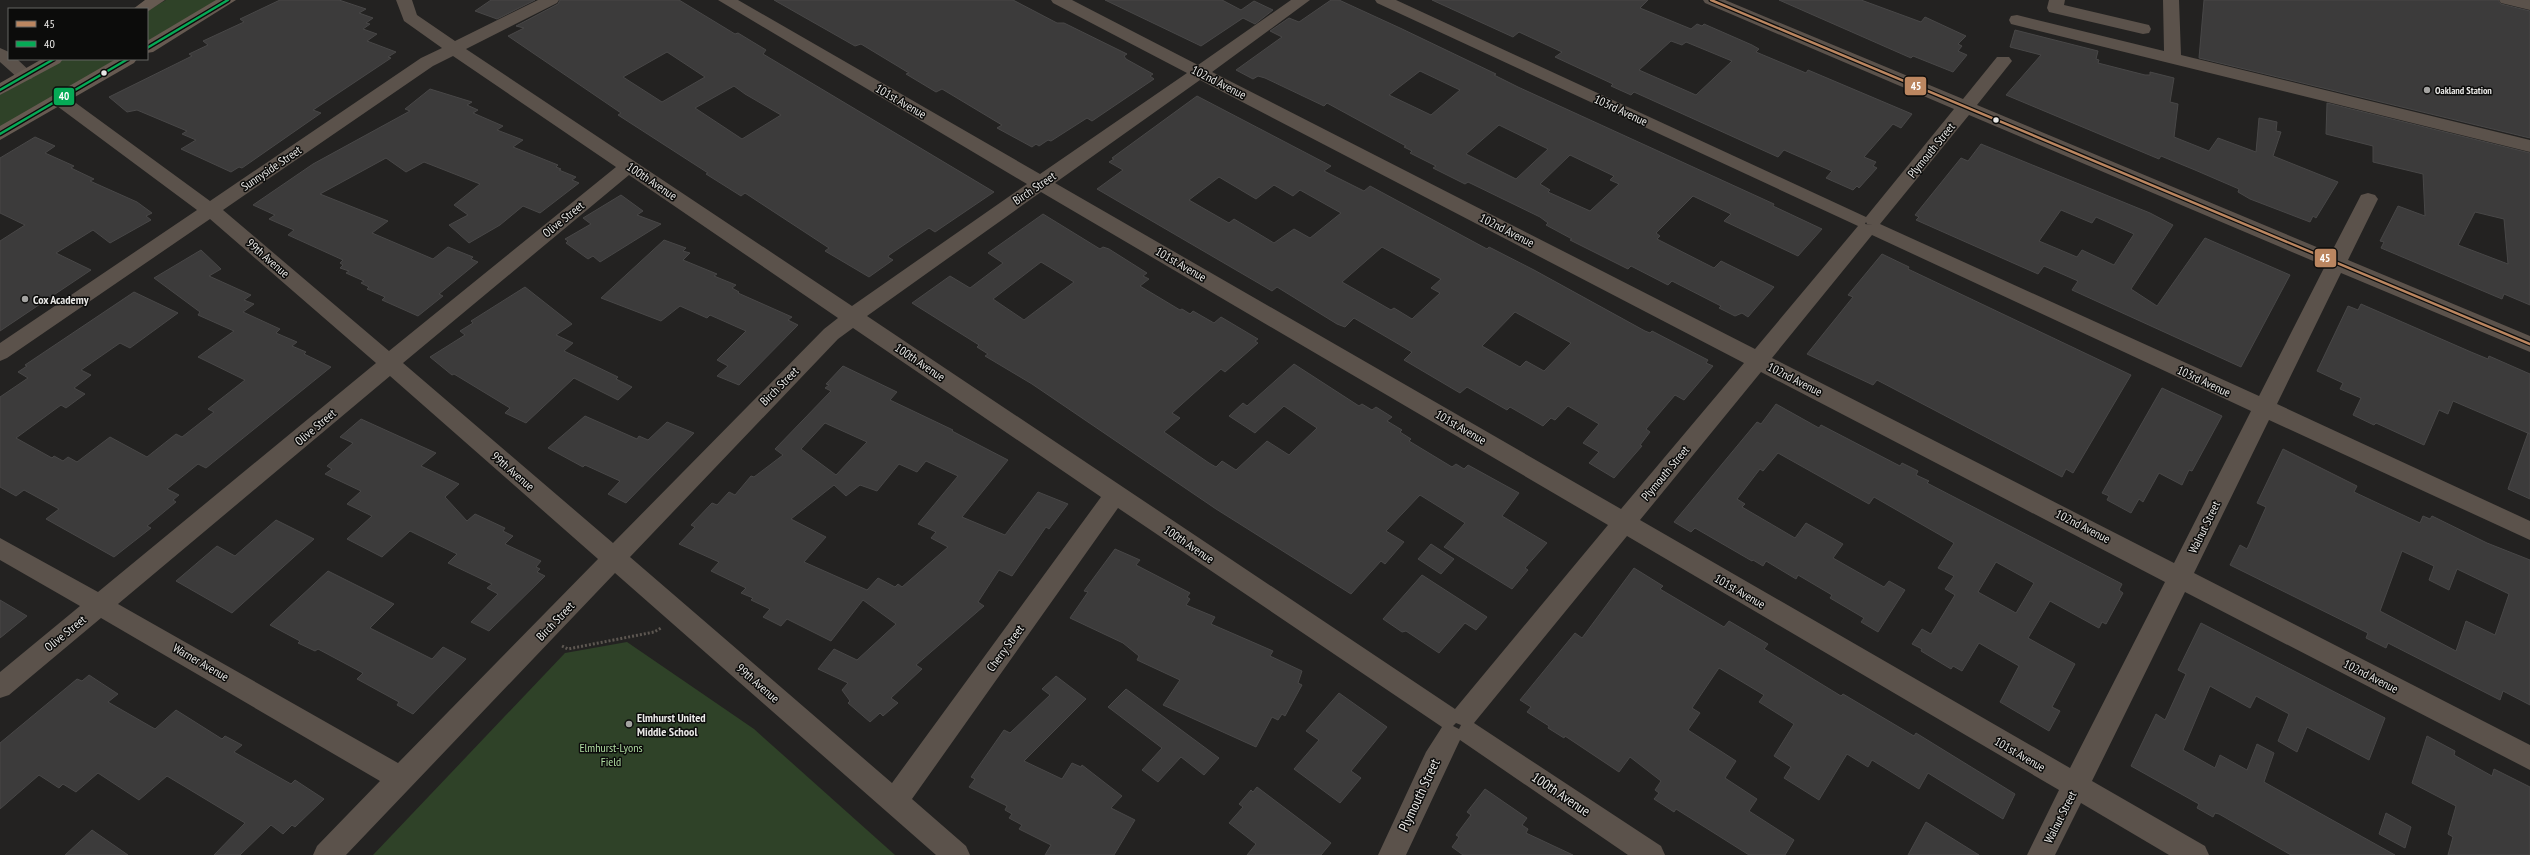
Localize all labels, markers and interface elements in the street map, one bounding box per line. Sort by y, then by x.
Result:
legend [8,8,148,60]
text: 45 [44,16,55,31]
text: 40 [44,36,55,51]
street label: 102nd Avenue [1189,62,1249,102]
unlabelled marker [99,68,109,78]
line badge: 45 [1904,76,1927,96]
text: 45 [1911,79,1921,93]
street label: 101st Avenue [873,80,929,122]
place label: Oakland Station [2435,84,2492,97]
marker: Oakland Station [2422,85,2432,95]
line badge: 40 [53,87,75,106]
text: 40 [59,89,69,103]
street label: 103rd Avenue [1592,91,1650,129]
unlabelled marker [1991,115,2001,125]
street label: Plymouth Street [1904,119,1958,181]
street label: Sunnyside Street [238,142,305,194]
street label: 100th Avenue [624,159,680,203]
street label: Birch Street [1010,168,1059,208]
street label: Olive Street [539,197,587,240]
street label: 102nd Avenue [1477,210,1537,250]
street label: 99th Avenue [243,235,293,281]
street label: 101st Avenue [1153,243,1209,285]
line badge: 45 [2314,248,2337,268]
text: 45 [2320,251,2330,265]
place label: Cox Academy [33,292,89,307]
marker: Cox Academy [20,294,30,304]
street label: 100th Avenue [892,340,948,384]
street label: 102nd Avenue [1765,359,1825,399]
street label: 103rd Avenue [2175,362,2233,400]
street label: Birch Street [757,363,802,408]
street label: Olive Street [291,405,339,448]
street label: 101st Avenue [1433,406,1489,448]
street label: Plymouth Street [1638,442,1693,503]
street label: 99th Avenue [488,448,538,494]
street label: Walnut Street [2185,498,2223,556]
street label: 102nd Avenue [2053,506,2113,546]
street label: 100th Avenue [1161,522,1217,566]
street label: 101st Avenue [1712,570,1768,612]
street label: Birch Street [533,598,578,644]
street label: Olive Street [41,611,89,654]
street label: Cherry Street [983,621,1027,674]
street label: Warner Avenue [170,640,232,684]
street label: 102nd Avenue [2341,656,2401,696]
street label: 99th Avenue [733,660,783,706]
place label: Elmhurst United Middle School [637,710,706,739]
marker: Elmhurst United Middle School [624,719,634,729]
street label: 101st Avenue [1992,733,2048,775]
park label: Elmhurst-Lyons Field [579,740,643,769]
street label: Plymouth Street [1394,756,1444,834]
street label: 100th Avenue [1528,768,1594,820]
street label: Walnut Street [2041,788,2080,846]

